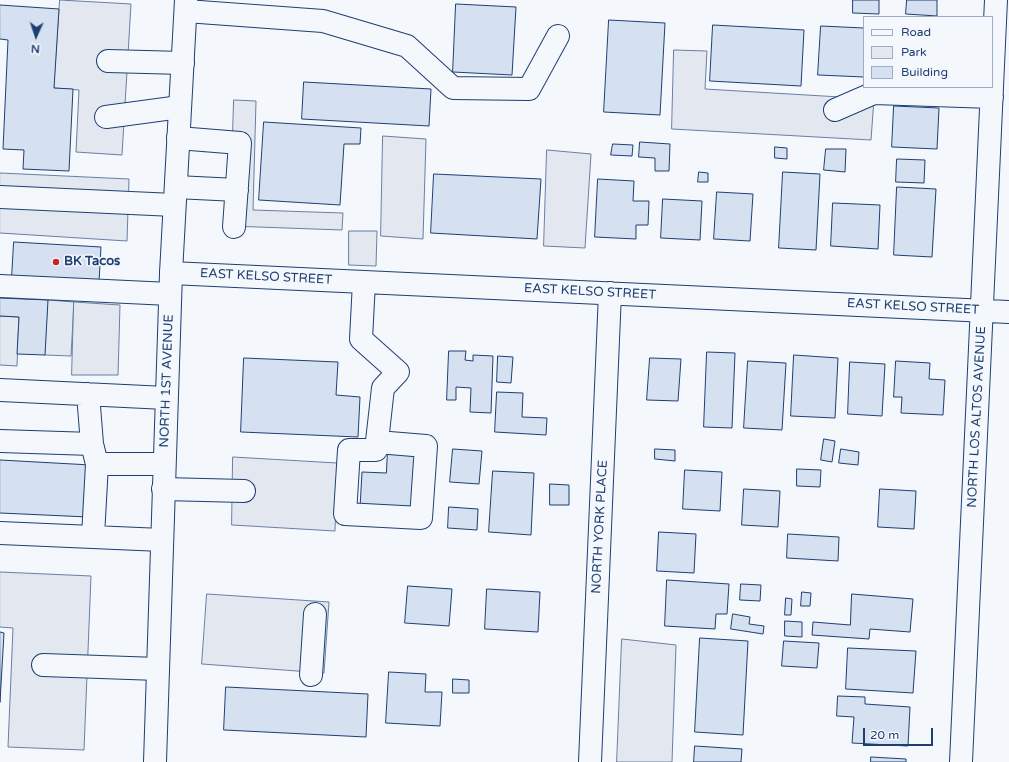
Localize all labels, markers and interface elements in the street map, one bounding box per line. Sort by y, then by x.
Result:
north arrow [16,16,56,56]
legend [863,16,993,88]
text: Road [901,25,931,39]
text: N [31,42,40,55]
text: Park [901,45,927,59]
text: Building [901,65,948,79]
place label: BK Tacos [64,254,120,270]
marker: BK Tacos [51,257,61,267]
street label: EAST KELSO STREET [199,266,333,288]
street label: EAST KELSO STREET [523,281,657,303]
street label: EAST KELSO STREET [846,296,980,318]
street label: NORTH 1ST AVENUE [157,314,177,448]
street label: NORTH LOS ALTOS AVENUE [964,326,990,508]
street label: NORTH YORK PLACE [589,460,611,594]
scale bar [865,720,935,746]
text: 20 m [870,728,899,742]

